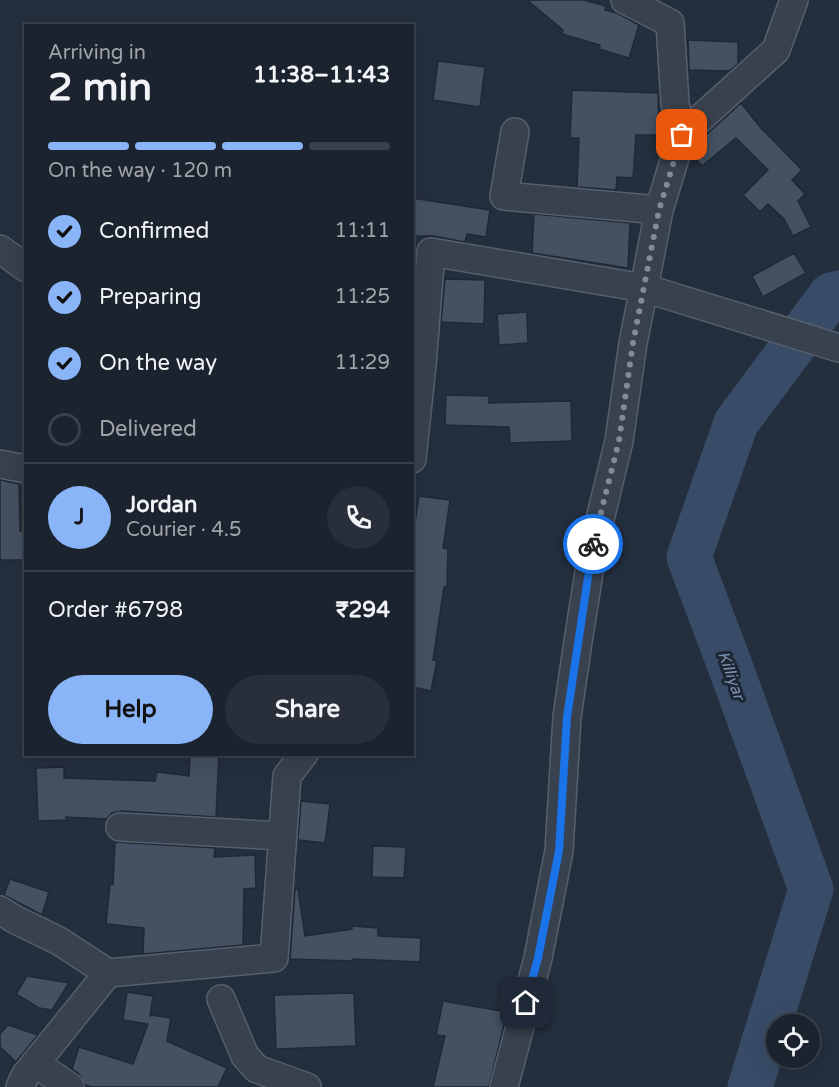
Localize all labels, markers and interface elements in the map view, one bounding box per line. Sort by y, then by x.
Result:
text: Arriving in [48,41,146,65]
text: 11:38–11:43 [253,62,390,88]
text: 2 min [48,64,152,111]
pin [656,109,707,160]
icon: bag [665,118,698,151]
text: On the way · 120 m [48,159,232,183]
icon: check [48,215,81,248]
text: Confirmed [99,218,209,244]
text: 11:11 [335,219,390,243]
icon: check [48,281,81,314]
text: Preparing [99,284,202,310]
text: 11:25 [335,285,390,309]
icon: check [48,347,81,380]
text: On the way [99,350,217,376]
text: 11:29 [335,351,390,375]
text: Delivered [99,416,197,442]
button: phone [327,486,390,549]
text: Jordan [126,492,197,518]
text: J [74,504,85,530]
courier [563,514,623,574]
text: Courier · 4.5 [126,518,241,542]
icon: bike [577,528,610,561]
text: Order #6798 [48,597,183,623]
text: ₹294 [336,597,390,623]
water label: Killiyar [713,648,750,704]
button: Help [48,675,213,744]
button: Share [225,675,390,744]
pin [500,977,551,1028]
icon: home [509,986,542,1019]
map controls [766,1014,820,1068]
button: locate [766,1014,820,1068]

